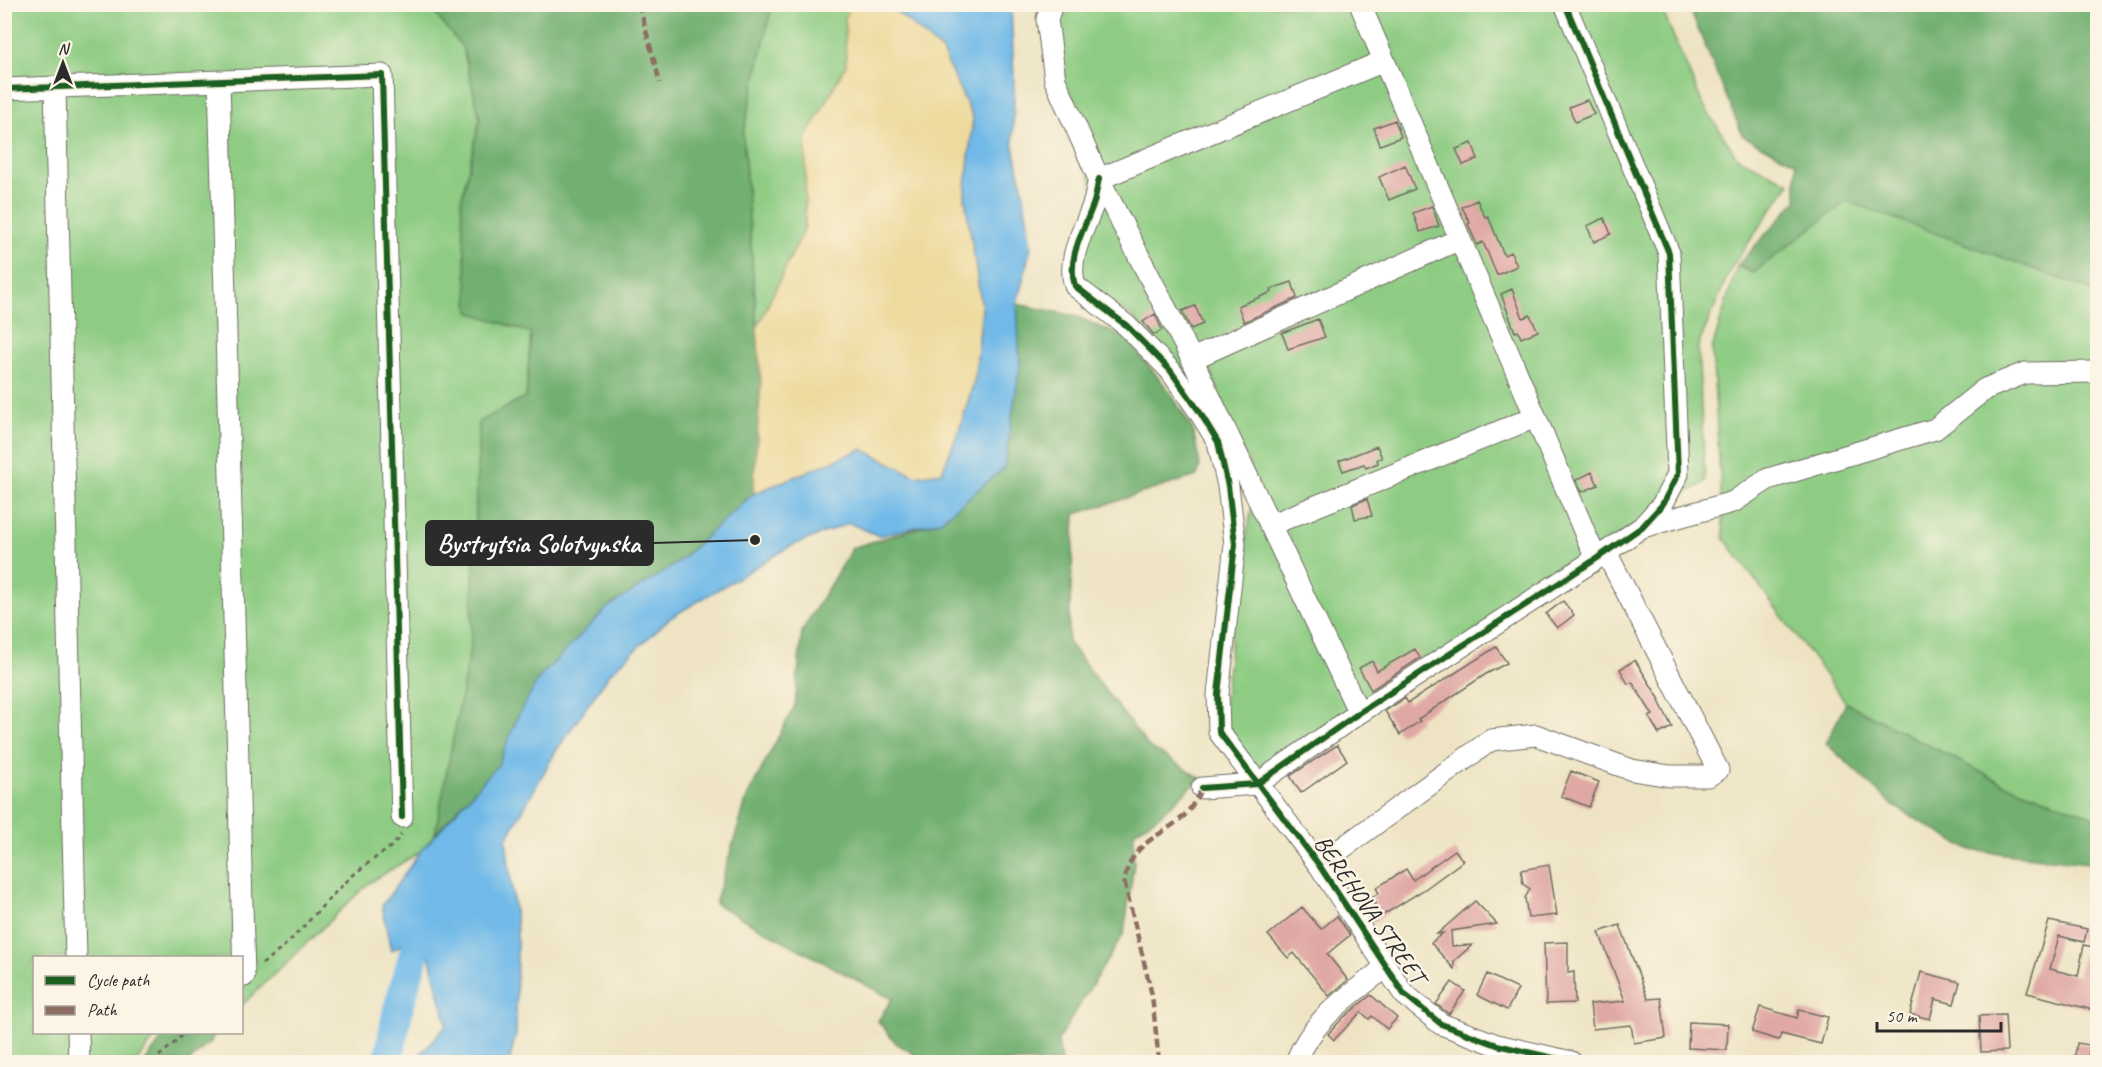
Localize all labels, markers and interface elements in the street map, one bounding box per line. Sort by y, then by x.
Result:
north arrow [33,33,93,93]
text: N [58,39,71,59]
callout: Bystrytsia Solotvynska [426,521,653,565]
text: Bystrytsia Solotvynska [438,527,643,560]
street label: BEREHOVA STREET [1308,829,1436,994]
legend [33,956,243,1034]
text: Cycle path [87,969,150,991]
scale bar [1877,995,2002,1033]
text: Path [87,999,117,1021]
text: 50 m [1886,1005,1919,1027]

